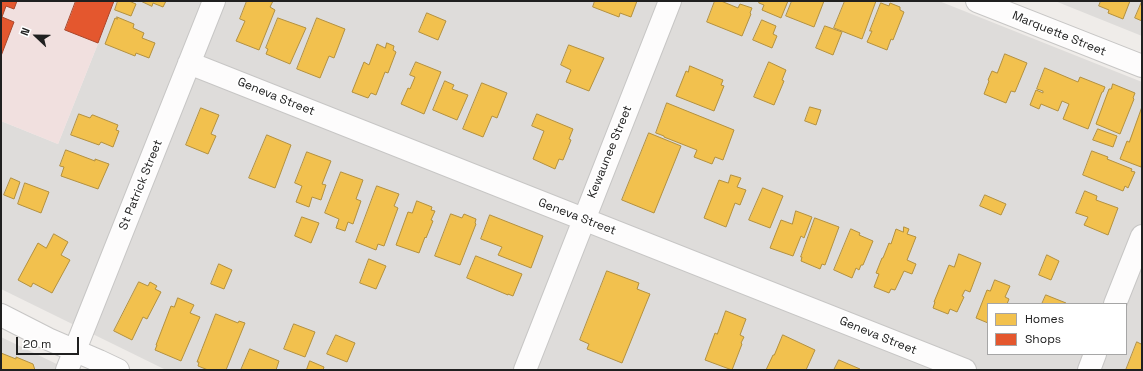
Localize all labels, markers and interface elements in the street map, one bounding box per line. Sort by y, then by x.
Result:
street label: Marquette Street [1010,9,1108,59]
north arrow [16,16,56,56]
text: N [17,25,33,38]
street label: Geneva Street [235,75,317,119]
street label: Kewaunee Street [585,103,635,201]
street label: St Patrick Street [116,138,166,232]
street label: Geneva Street [536,196,618,238]
legend [987,303,1127,355]
text: Homes [1025,311,1064,327]
street label: Geneva Street [837,314,919,358]
scale bar [18,329,81,355]
text: Shops [1025,331,1061,347]
text: 20 m [23,336,51,352]

